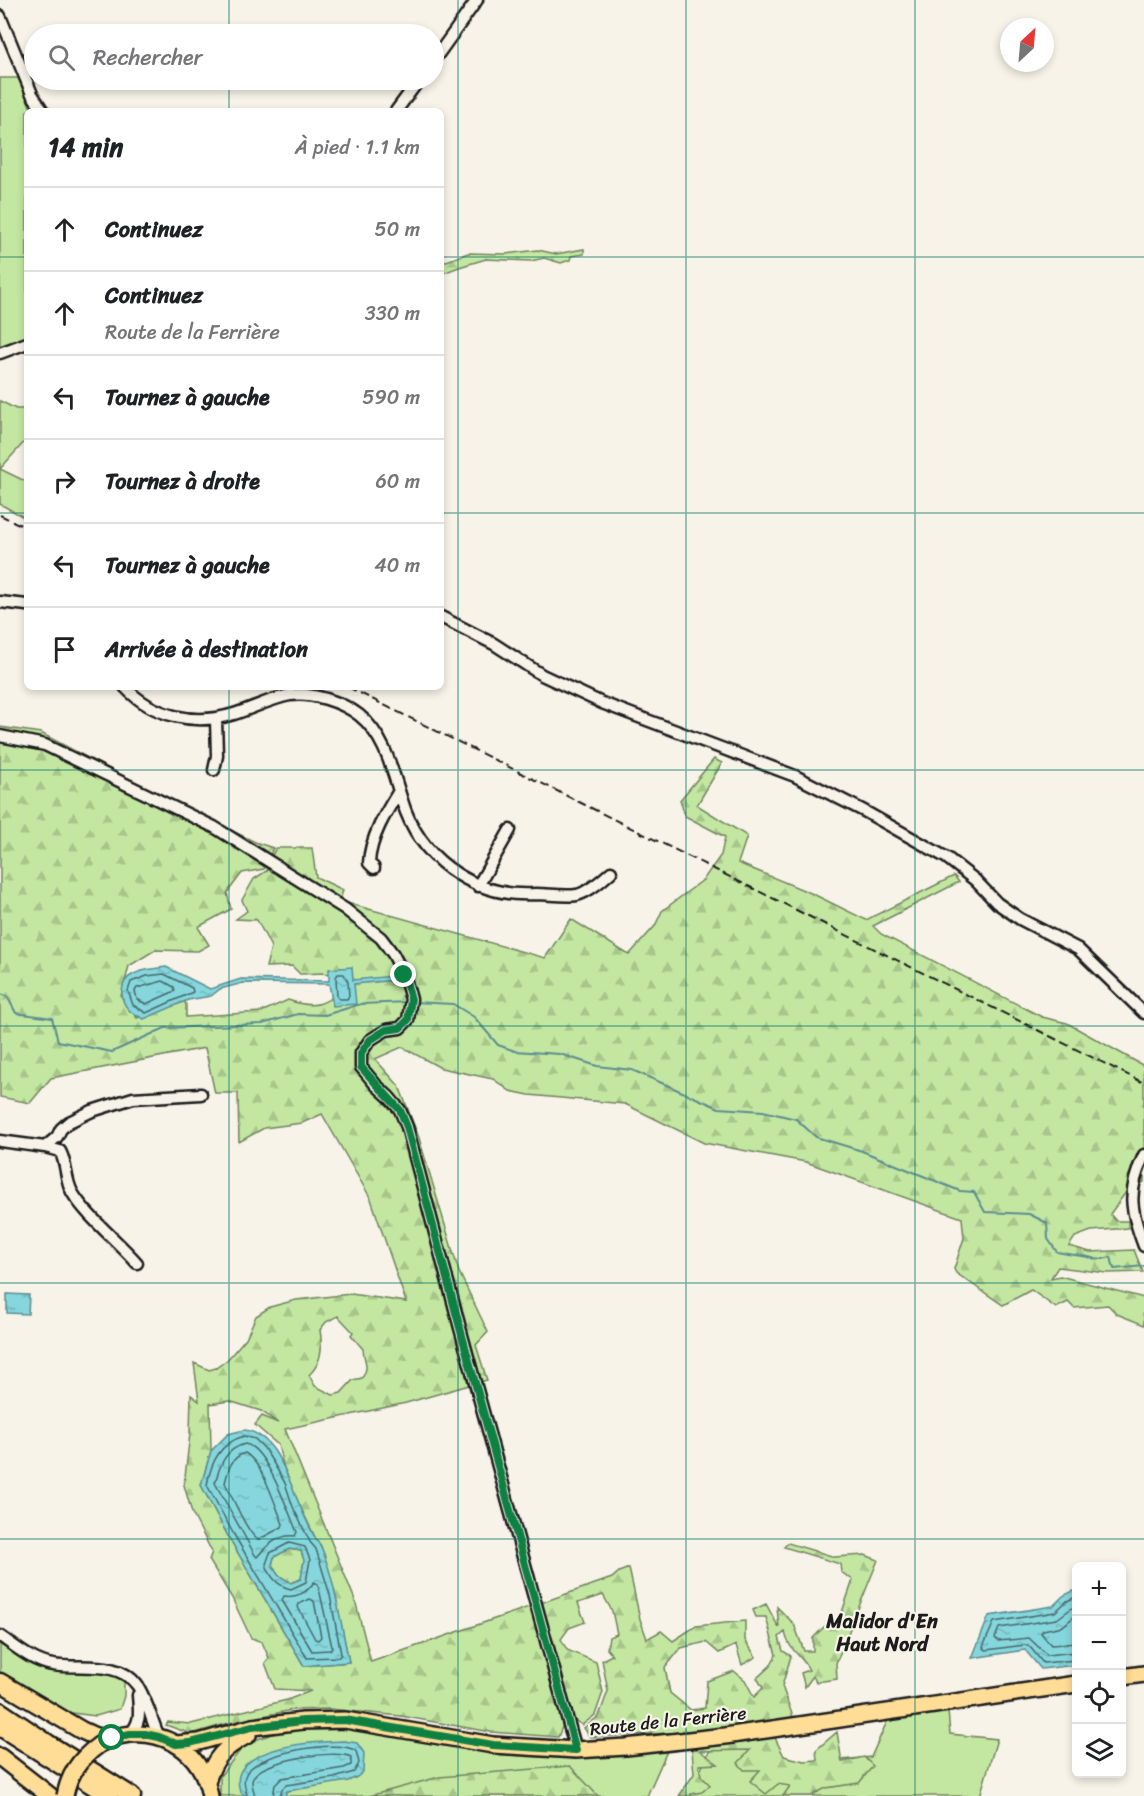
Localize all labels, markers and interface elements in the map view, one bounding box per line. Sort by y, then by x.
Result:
north arrow [1000,18,1054,72]
search box [24,24,444,90]
text: Rechercher [93,38,203,77]
icon: search [45,41,78,74]
text: 14 min [48,124,123,170]
text: À pied · 1.1 km [295,130,420,165]
text: Continuez [105,210,203,249]
text: 50 m [375,212,420,247]
icon: ahead [48,213,81,246]
text: Continuez [105,276,203,315]
text: 330 m [365,296,420,331]
icon: ahead [48,297,81,330]
text: Route de la Ferrière [105,315,280,350]
text: Tournez à gauche [105,378,270,417]
text: 590 m [362,380,420,415]
icon: left [48,381,81,414]
text: Tournez à droite [105,462,260,501]
text: 60 m [375,464,420,499]
icon: right [48,465,81,498]
text: Tournez à gauche [105,546,270,585]
text: 40 m [374,548,420,583]
icon: left [48,549,81,582]
text: Arrivée à destination [105,630,308,669]
icon: arrive [48,633,81,666]
route end [390,961,416,987]
map controls [1072,1562,1126,1778]
button: + [1072,1562,1126,1616]
district label: Malidor d'En Haut Nord [825,1604,938,1662]
button: − [1072,1616,1126,1670]
button: locate [1072,1670,1126,1724]
street label: Route de la Ferrière [588,1697,748,1745]
route start [98,1724,124,1750]
button: layers [1072,1724,1126,1778]

